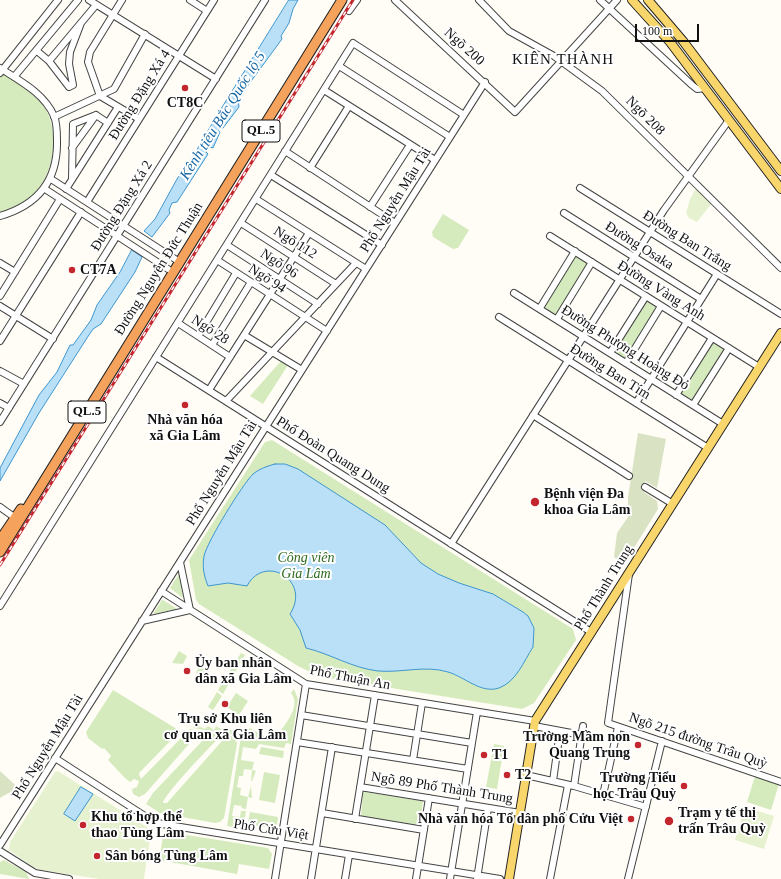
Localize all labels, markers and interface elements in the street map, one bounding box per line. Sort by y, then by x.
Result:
scale bar [637,16,701,42]
street label: Ngõ 200 [440,24,488,70]
text: 100 m [642,24,672,38]
street label: Đường Đặng Xá 4 [106,47,174,143]
water label: Kênh tiêu Bắc Quốc lộ 5 [176,49,270,183]
district label: KIÊN THÀNH [512,51,614,69]
marker: CT8C [180,83,190,93]
street label: Ngõ 208 [622,93,668,139]
place label: CT8C [167,95,203,111]
road number: QL.5 [242,120,280,142]
street label: Phố Nguyễn Mậu Tài [357,144,435,256]
street label: Đường Đặng Xá 2 [88,158,156,254]
street label: Đường Nguyễn Đức Thuận [111,199,207,339]
street label: Đường Ban Trắng [639,207,735,275]
street label: Đường Osaka [602,218,676,274]
street label: Ngõ 112 [270,223,320,263]
street label: Ngõ 96 [257,246,301,282]
street label: Đường Vàng Anh [614,257,708,325]
street label: Ngõ 94 [245,261,289,297]
place label: CT7A [80,262,117,278]
marker: CT7A [67,265,77,275]
street label: Đường Phượng Hoàng Đỏ [558,302,692,394]
street label: Ngõ 28 [188,312,232,348]
street label: Đường Ban Tím [567,341,653,403]
marker: Nhà văn hóa xã Gia Lâm [180,400,190,410]
road number: QL.5 [68,401,106,423]
place label: Nhà văn hóa xã Gia Lâm [147,412,223,444]
street label: Phố Đoàn Quang Dung [273,413,393,497]
street label: Phố Nguyễn Mậu Tài [183,417,261,529]
place label: Bệnh viện Đa khoa Gia Lâm [544,486,630,518]
marker: Bệnh viện Đa khoa Gia Lâm [529,496,541,508]
street label: Phố Thành Trung [571,542,637,634]
park label: Công viên Gia Lâm [277,550,335,582]
place label: Ủy ban nhân dân xã Gia Lâm [195,655,292,688]
street label: Phố Thuận An [308,662,392,694]
marker: Ủy ban nhân dân xã Gia Lâm [182,666,192,676]
street label: Phố Nguyễn Mậu Tài [9,691,87,803]
marker: Trụ sở Khu liên cơ quan xã Gia Lâm [220,699,230,709]
street label: Ngõ 215 đường Trâu Quỳ [627,709,769,773]
place label: Trụ sở Khu liên cơ quan xã Gia Lâm [164,711,286,744]
place label: Trường Mầm non Quang Trung [523,729,630,762]
marker: Trường Mầm non Quang Trung [633,740,643,750]
place label: T1 [492,747,508,763]
marker: T1 [479,750,489,760]
place label: T2 [515,767,531,783]
street label: Ngõ 89 Phố Thành Trung [370,768,514,808]
marker: T2 [502,770,512,780]
place label: Trường Tiểu học Trâu Quỳ [593,770,676,802]
marker: Trường Tiểu học Trâu Quỳ [679,781,689,791]
place label: Trạm y tế thị trấn Trâu Quỳ [678,805,766,838]
place label: Khu tổ hợp thể thao Tùng Lâm [91,809,184,842]
place label: Nhà văn hóa Tổ dân phố Cửu Việt [418,811,623,827]
marker: Nhà văn hóa Tổ dân phố Cửu Việt [626,814,636,824]
marker: Trạm y tế thị trấn Trâu Quỳ [663,815,675,827]
street label: Phố Cửu Việt [232,816,310,844]
marker: Khu tổ hợp thể thao Tùng Lâm [78,820,88,830]
place label: Sân bóng Tùng Lâm [105,848,228,864]
marker: Sân bóng Tùng Lâm [92,851,102,861]

